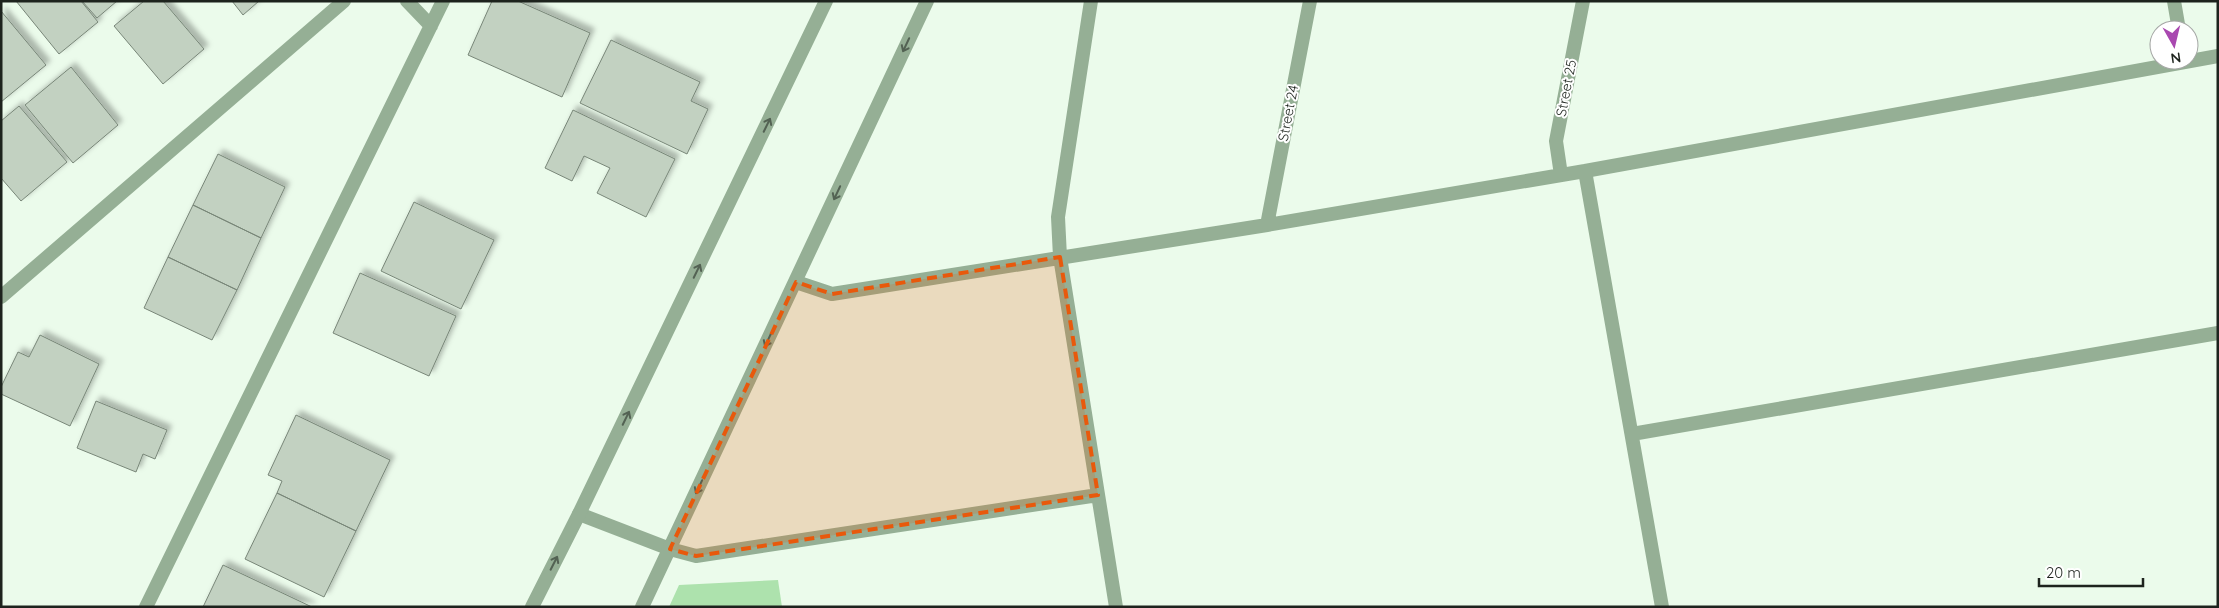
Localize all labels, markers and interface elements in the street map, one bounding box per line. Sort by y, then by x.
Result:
north arrow [2149,20,2199,70]
one-way arrow [901,37,911,52]
text: N [2169,48,2182,68]
street label: Street 25 [1552,58,1580,118]
street label: Street 24 [1274,83,1302,143]
one-way arrow [763,118,772,133]
one-way arrow [832,185,842,200]
one-way arrow [692,264,702,279]
one-way arrow [763,332,773,347]
one-way arrow [621,410,631,425]
one-way arrow [694,479,703,494]
one-way arrow [549,556,559,571]
scale bar [2039,556,2143,588]
text: 20 m [2046,563,2081,582]

